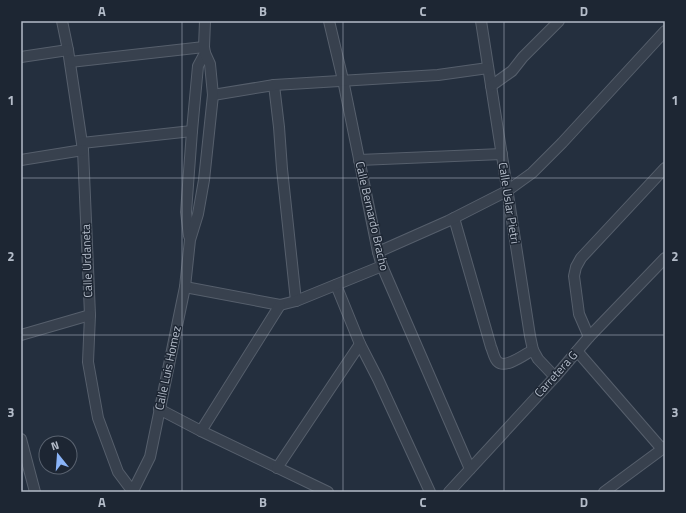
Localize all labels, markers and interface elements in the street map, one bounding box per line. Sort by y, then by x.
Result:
text: A [98,1,106,21]
text: B [259,1,267,21]
text: C [419,1,427,21]
text: D [580,1,588,21]
text: 1 [7,90,15,110]
text: 1 [671,90,679,110]
street label: Calle Bernardo Bracho [351,159,394,272]
street label: Calle Uslar Pietri [494,161,525,245]
street label: Calle Urdaneta [76,224,97,298]
text: 2 [7,246,15,266]
text: 2 [671,246,679,266]
street label: Calle Luis Homez [149,324,186,412]
street label: Carretera G [529,346,582,401]
text: 3 [7,402,15,422]
text: 3 [671,402,679,422]
north arrow [38,435,78,475]
text: N [49,437,61,454]
text: A [98,492,106,512]
text: B [259,492,267,512]
text: C [419,492,427,512]
text: D [580,492,588,512]

